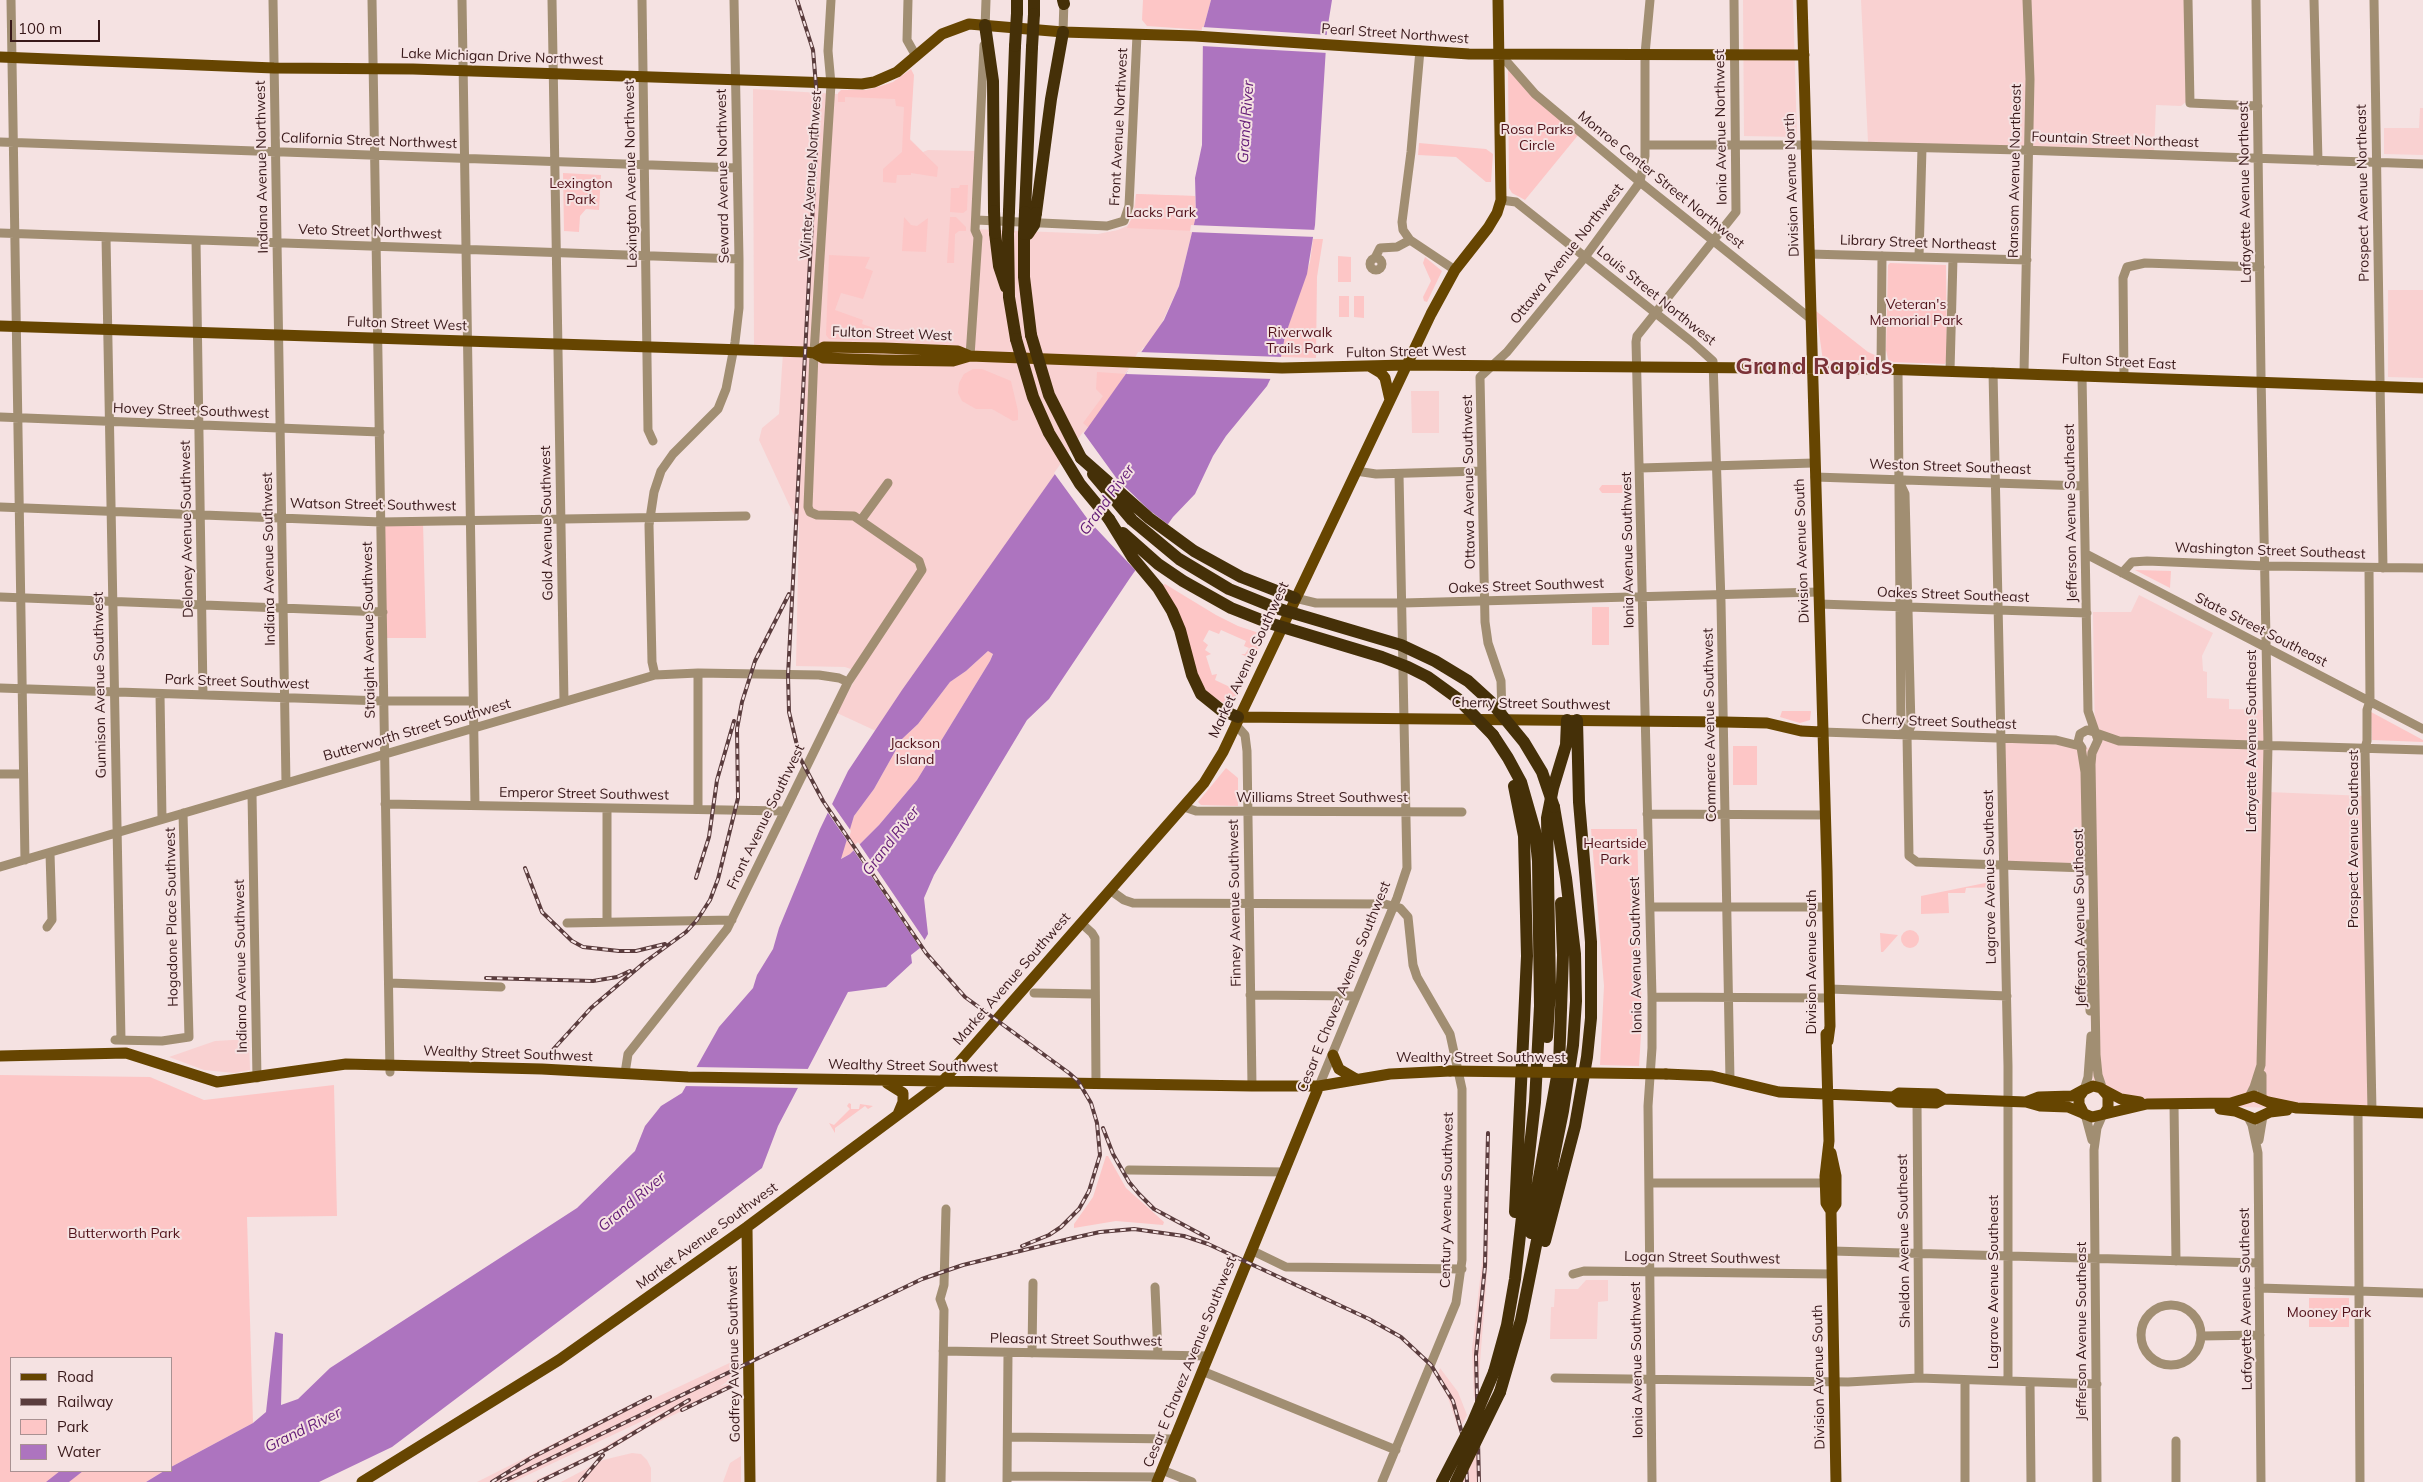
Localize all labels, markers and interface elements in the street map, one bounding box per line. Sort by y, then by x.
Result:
scale bar [12,10,102,42]
text: 100 m [18,19,62,38]
street label: Pearl Street Northwest [1321,20,1469,48]
street label: Lake Michigan Drive Northwest [400,45,604,69]
street label: Front Avenue Northwest [1106,48,1132,206]
street label: Ionia Avenue Northwest [1711,49,1731,205]
street label: Indiana Avenue Northwest [252,80,272,254]
street label: Lexington Avenue Northwest [621,80,641,268]
water label: Grand River [1234,80,1258,164]
street label: Ransom Avenue Northeast [2005,84,2025,258]
street label: Seward Avenue Northwest [713,89,733,263]
street label: Winter Avenue Northwest [797,90,825,260]
street label: Lafayette Avenue Northeast [2235,101,2255,283]
street label: Prospect Avenue Northeast [2353,104,2373,282]
street label: Monroe Center Street Northwest [1574,108,1748,252]
street label: Division Avenue North [1781,113,1803,257]
park label: Rosa Parks Circle [1501,122,1573,154]
street label: Fountain Street Northeast [2031,129,2199,151]
street label: California Street Northwest [281,130,457,152]
park label: Lexington Park [549,176,613,208]
street label: Ottawa Avenue Northwest [1507,180,1627,328]
park label: Lacks Park [1126,205,1196,221]
street label: Veto Street Northwest [298,221,442,243]
street label: Library Street Northeast [1839,232,1997,254]
street label: Louis Street Northwest [1593,243,1719,349]
park label: Veteran's Memorial Park [1869,297,1963,330]
street label: Fulton Street West [347,314,467,334]
street label: Fulton Street West [832,324,952,344]
park label: Riverwalk Trails Park [1266,325,1334,358]
street label: Fulton Street West [1346,343,1466,361]
street label: Fulton Street East [2061,351,2177,373]
district label: Grand Rapids [1735,353,1893,381]
street label: Ottawa Avenue Southwest [1459,395,1479,569]
street label: Hovey Street Southwest [113,400,269,422]
street label: Jefferson Avenue Southeast [2061,423,2081,603]
street label: Deloney Avenue Southwest [177,440,197,618]
street label: Gold Avenue Southwest [537,445,557,601]
street label: Weston Street Southeast [1869,456,2031,478]
water label: Grand River [1075,461,1139,539]
street label: Ionia Avenue Southwest [1618,471,1638,629]
street label: Indiana Avenue Southwest [259,472,279,646]
street label: Division Avenue South [1791,478,1813,624]
street label: Watson Street Southwest [290,495,456,515]
street label: Washington Street Southeast [2174,539,2366,563]
street label: Straight Avenue Southwest [359,541,379,719]
street label: Oakes Street Southwest [1448,575,1604,597]
street label: Market Avenue Southwest [1205,579,1293,741]
street label: Oakes Street Southeast [1876,584,2030,606]
street label: State Street Southeast [2192,589,2330,671]
street label: Gunnison Avenue Southwest [90,592,110,778]
street label: Commerce Avenue Southwest [1700,628,1720,822]
street label: Lafayette Avenue Southeast [2244,650,2260,832]
street label: Park Street Southwest [164,671,310,693]
street label: Cherry Street Southwest [1452,694,1610,714]
street label: Butterworth Street Southwest [321,695,513,765]
street label: Cherry Street Southeast [1861,711,2017,733]
park label: Jackson Island [890,736,940,769]
street label: Front Avenue Southwest [724,742,808,892]
street label: Prospect Avenue Southeast [2346,750,2362,928]
street label: Emperor Street Southwest [499,784,669,804]
street label: Williams Street Southwest [1236,790,1408,806]
street label: Lagrave Avenue Southeast [1980,790,2000,964]
water label: Grand River [859,803,923,879]
street label: Finney Avenue Southwest [1225,819,1245,987]
street label: Hogadone Place Southwest [162,827,182,1007]
street label: Jefferson Avenue Southeast [2070,828,2090,1008]
park label: Heartside Park [1583,836,1647,869]
street label: Ionia Avenue Southwest [1626,876,1646,1034]
street label: Indiana Avenue Southwest [231,879,251,1053]
street label: Cesar E Chavez Avenue Southwest [1294,879,1394,1095]
street label: Division Avenue South [1804,889,1820,1035]
street label: Market Avenue Southwest [950,909,1074,1049]
street label: Wealthy Street Southwest [423,1043,593,1065]
street label: Wealthy Street Southwest [1396,1050,1566,1066]
street label: Wealthy Street Southwest [828,1056,998,1076]
street label: Century Avenue Southwest [1437,1112,1457,1288]
street label: Sheldon Avenue Southeast [1894,1154,1914,1328]
water label: Grand River [595,1169,669,1235]
street label: Market Avenue Southwest [633,1179,781,1293]
street label: Lagrave Avenue Southeast [1986,1195,2002,1369]
street label: Lafayette Avenue Southeast [2236,1207,2256,1391]
park label: Butterworth Park [68,1226,180,1242]
street label: Jefferson Avenue Southeast [2074,1242,2090,1420]
street label: Logan Street Southwest [1624,1248,1780,1268]
street label: Cesar E Chavez Avenue Southwest [1140,1254,1240,1470]
street label: Godfrey Avenue Southwest [724,1266,744,1442]
street label: Ionia Avenue Southwest [1627,1281,1647,1439]
street label: Division Avenue South [1809,1304,1829,1450]
park label: Mooney Park [2287,1305,2371,1321]
street label: Pleasant Street Southwest [990,1330,1162,1350]
legend [10,1357,172,1472]
text: Road [57,1367,94,1386]
text: Railway [57,1392,113,1411]
water label: Grand River [262,1404,344,1456]
text: Park [57,1417,89,1436]
text: Water [57,1442,101,1461]

